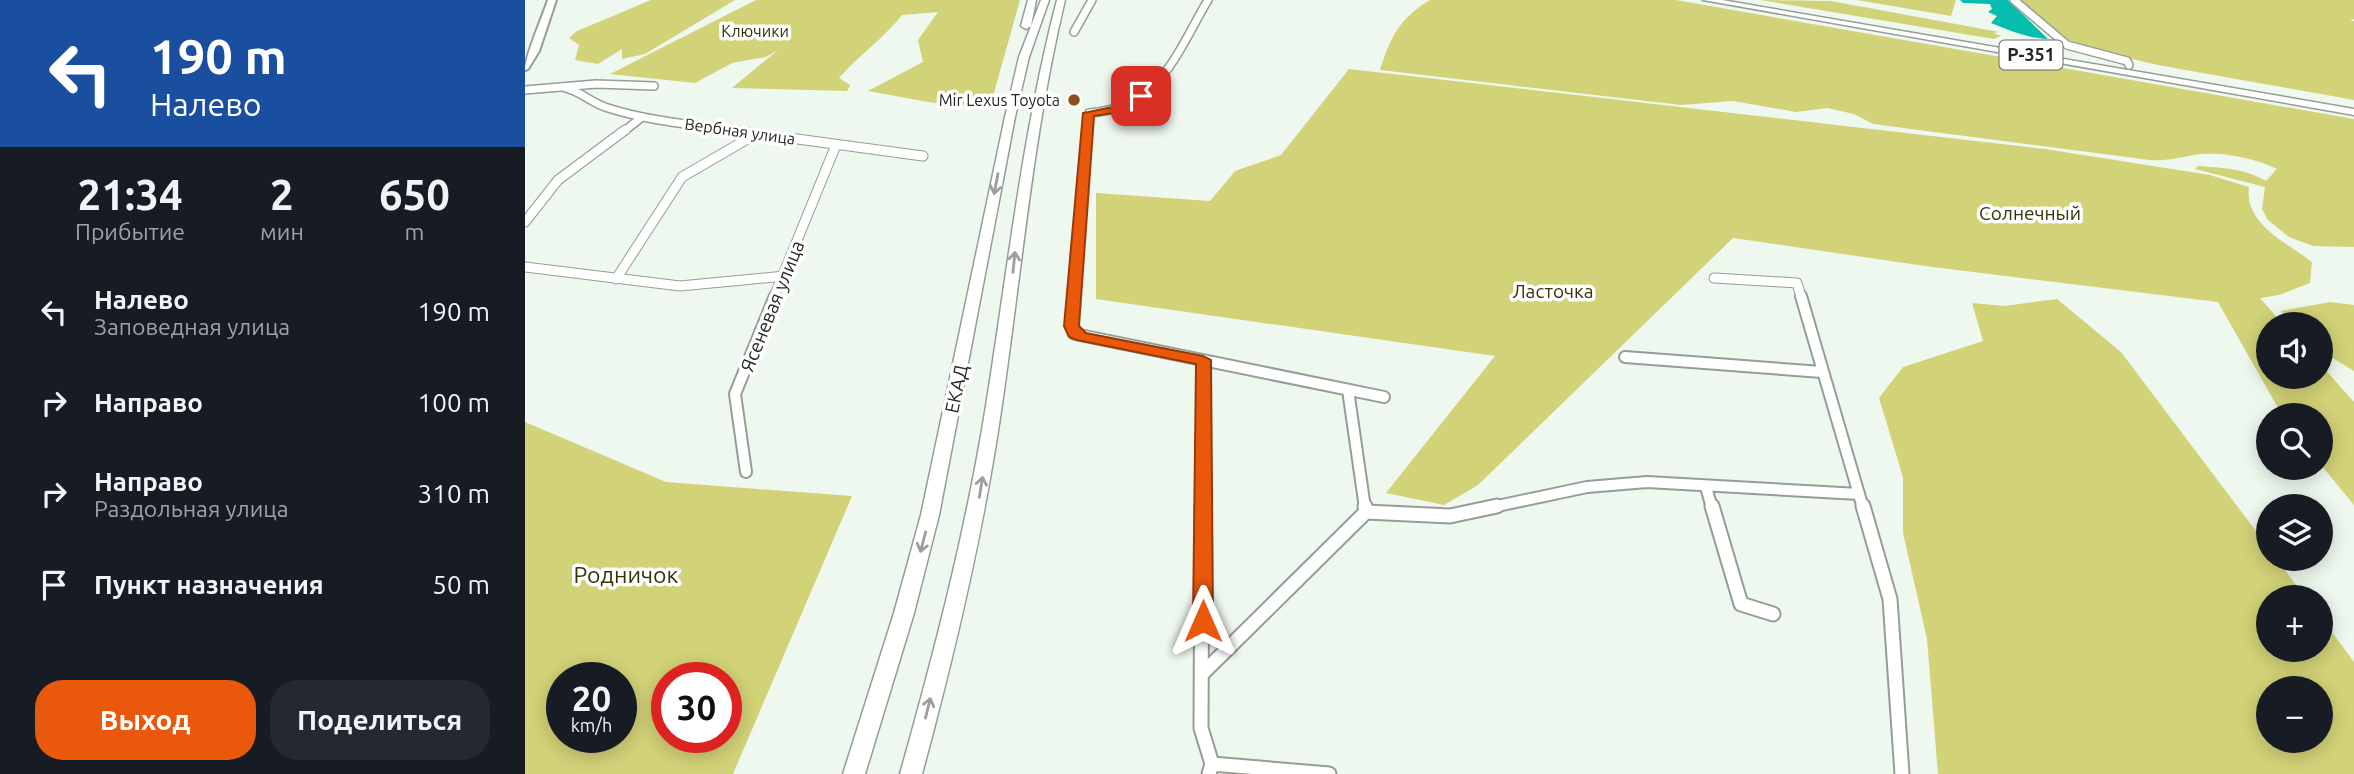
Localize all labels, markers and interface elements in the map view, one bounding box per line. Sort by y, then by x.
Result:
park label: Ключики [721,22,789,40]
icon: left [35,28,126,119]
text: 190 m [150,28,287,83]
road number: Р-351 [1999,40,2063,70]
pin [1111,66,1171,126]
icon: arrive [1122,77,1160,115]
text: Налево [150,86,262,122]
place label: Mir Lexus Toyota [939,91,1060,109]
marker: Mir Lexus Toyota [1066,92,1082,108]
street label: Вербная улица [684,114,796,148]
text: 21:34 [77,171,183,218]
text: 2 [270,171,294,218]
text: 650 [379,171,450,218]
one-way arrow [989,172,1003,195]
park label: Солнечный [1979,202,2081,224]
text: Прибытие [75,219,185,244]
text: мин [260,219,304,244]
text: m [404,219,424,244]
street label: Ясеневая улица [736,237,808,375]
one-way arrow [1008,251,1021,274]
park label: Ласточка [1512,280,1594,302]
text: Налево [94,285,189,314]
icon: left [35,293,73,331]
text: 190 m [418,297,490,326]
map controls [2256,312,2333,753]
button: sound [2256,312,2333,389]
text: Заповедная улица [94,314,290,339]
street label: ЕКАД [940,363,972,415]
icon: right [35,384,73,422]
text: Направо [94,388,203,417]
text: 100 m [418,388,490,417]
button: search [2256,403,2333,480]
text: Направо [94,467,203,496]
icon: right [35,475,73,513]
one-way arrow [975,476,988,499]
text: 310 m [418,479,490,508]
button: layers [2256,494,2333,571]
text: Раздольная улица [94,496,289,521]
one-way arrow [916,530,929,552]
park label: Родничок [574,562,679,587]
icon: arrive [35,566,73,604]
text: Пункт назначения [94,570,324,599]
text: 50 m [432,570,490,599]
position arrow [1166,584,1240,658]
button: + [2256,585,2333,662]
speed limit sign: 30 [651,662,742,753]
button: − [2256,676,2333,753]
text: 20 [572,678,611,718]
button: Выход [35,680,256,760]
button: Поделиться [270,680,490,760]
one-way arrow [922,697,935,720]
text: km/h [571,715,612,735]

